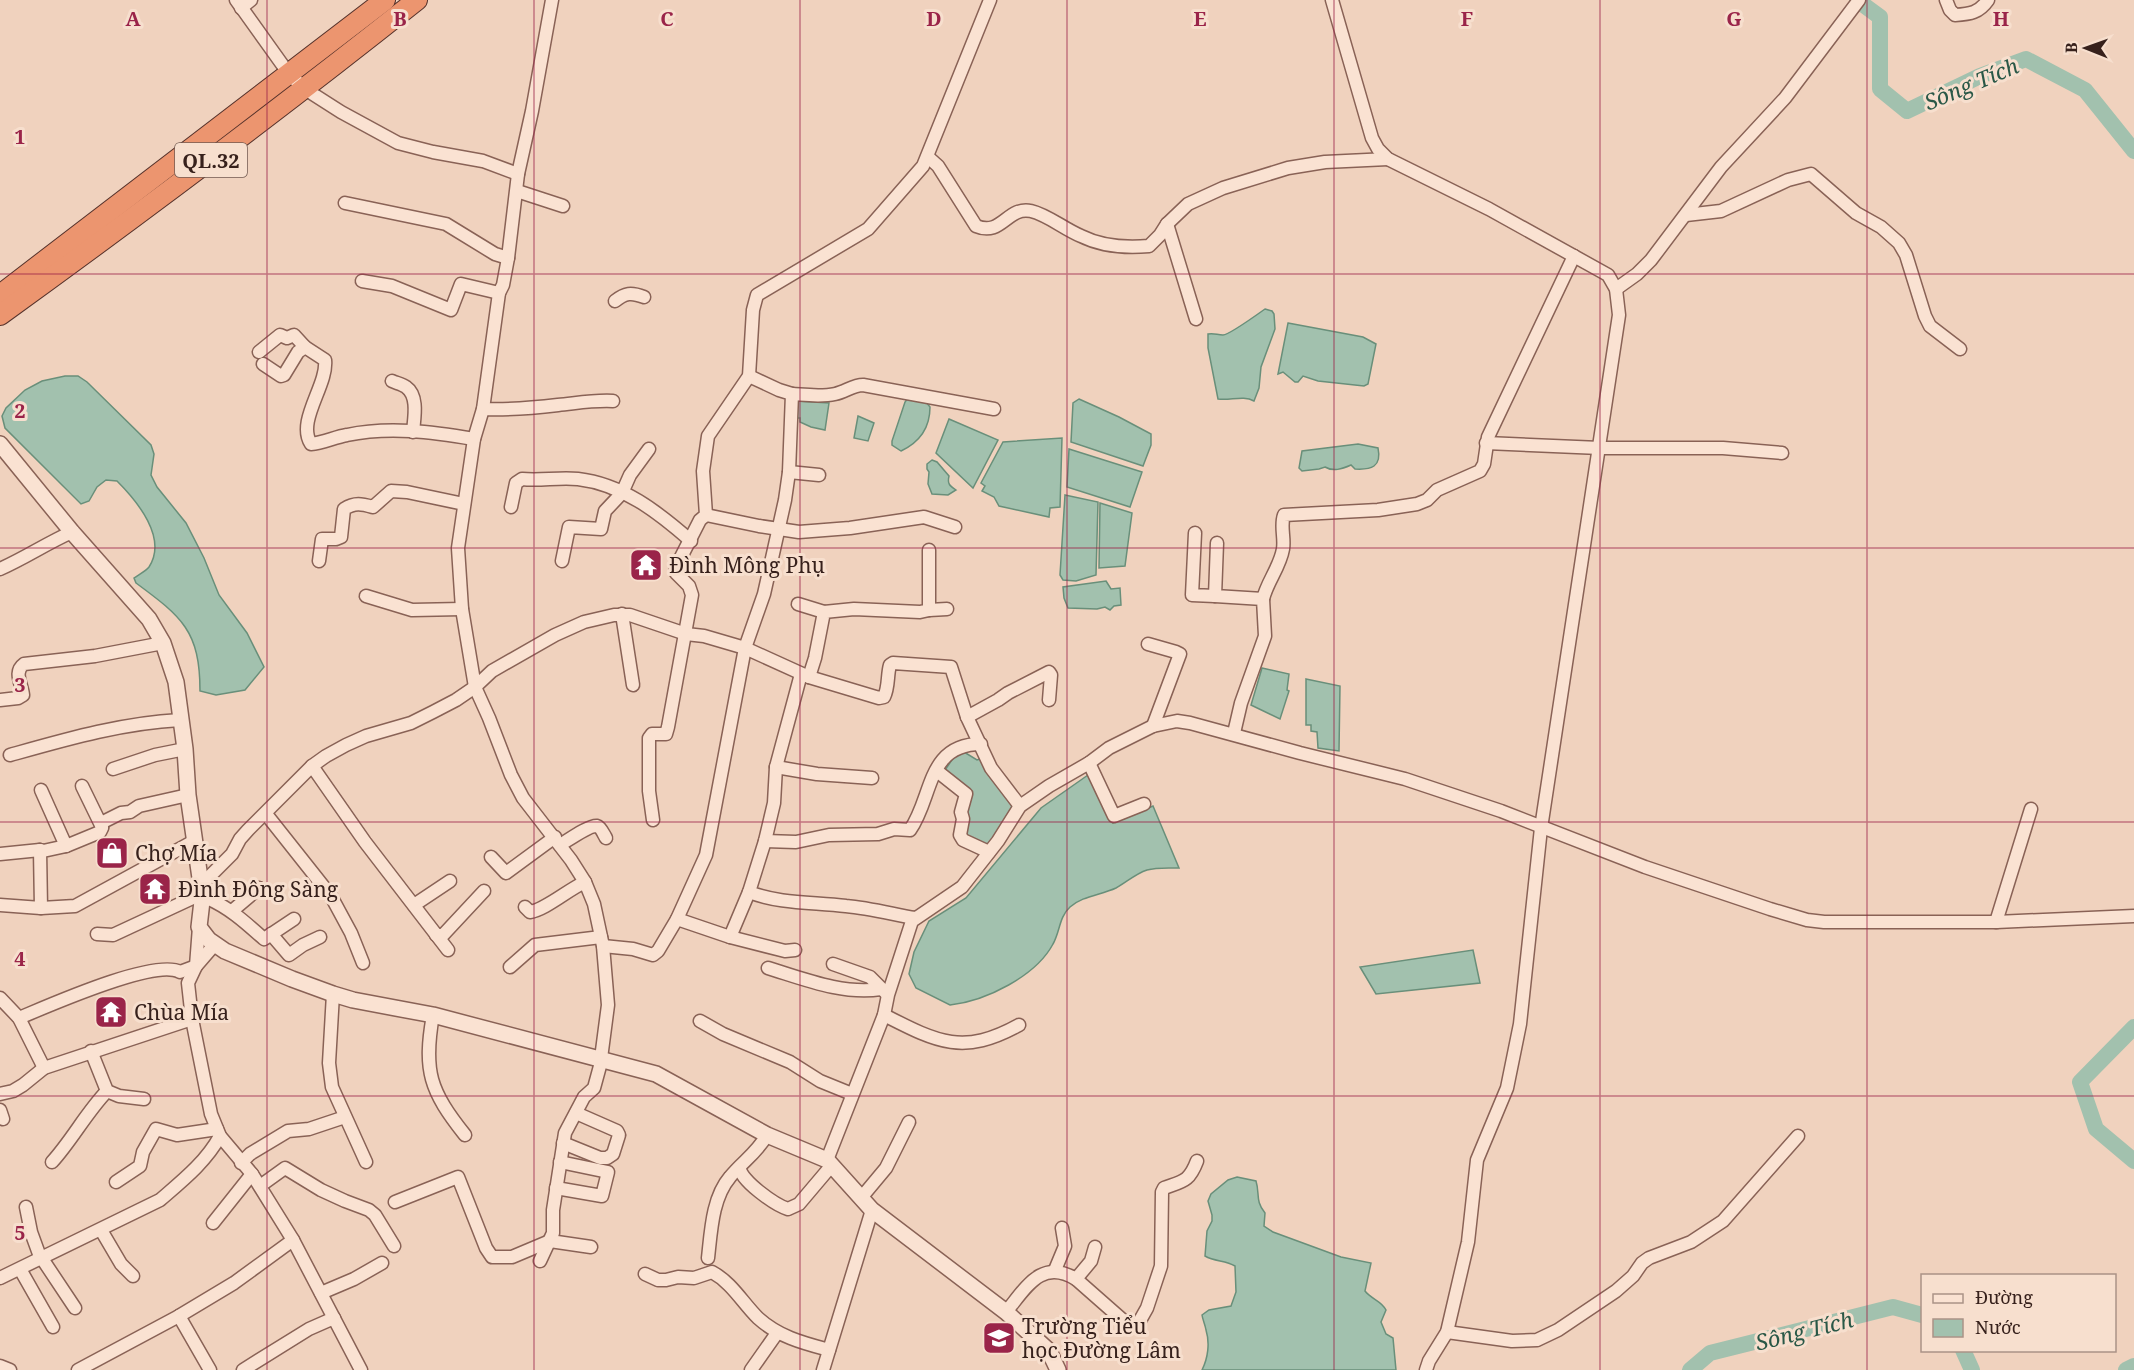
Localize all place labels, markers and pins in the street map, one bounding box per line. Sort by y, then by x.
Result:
temple icon: Đình Mông Phụ [628,547,664,583]
place label: Đình Mông Phụ [669,551,825,579]
shop icon: Chợ Mía [94,835,130,871]
place label: Chợ Mía [135,839,218,867]
temple icon: Đình Đông Sàng [137,871,173,907]
place label: Đình Đông Sàng [178,875,339,903]
temple icon: Chùa Mía [93,994,129,1030]
place label: Chùa Mía [134,998,229,1026]
place label: Trường Tiểu học Đường Lâm [1022,1312,1181,1364]
school or university icon: Trường Tiểu học Đường Lâm [981,1320,1017,1356]

